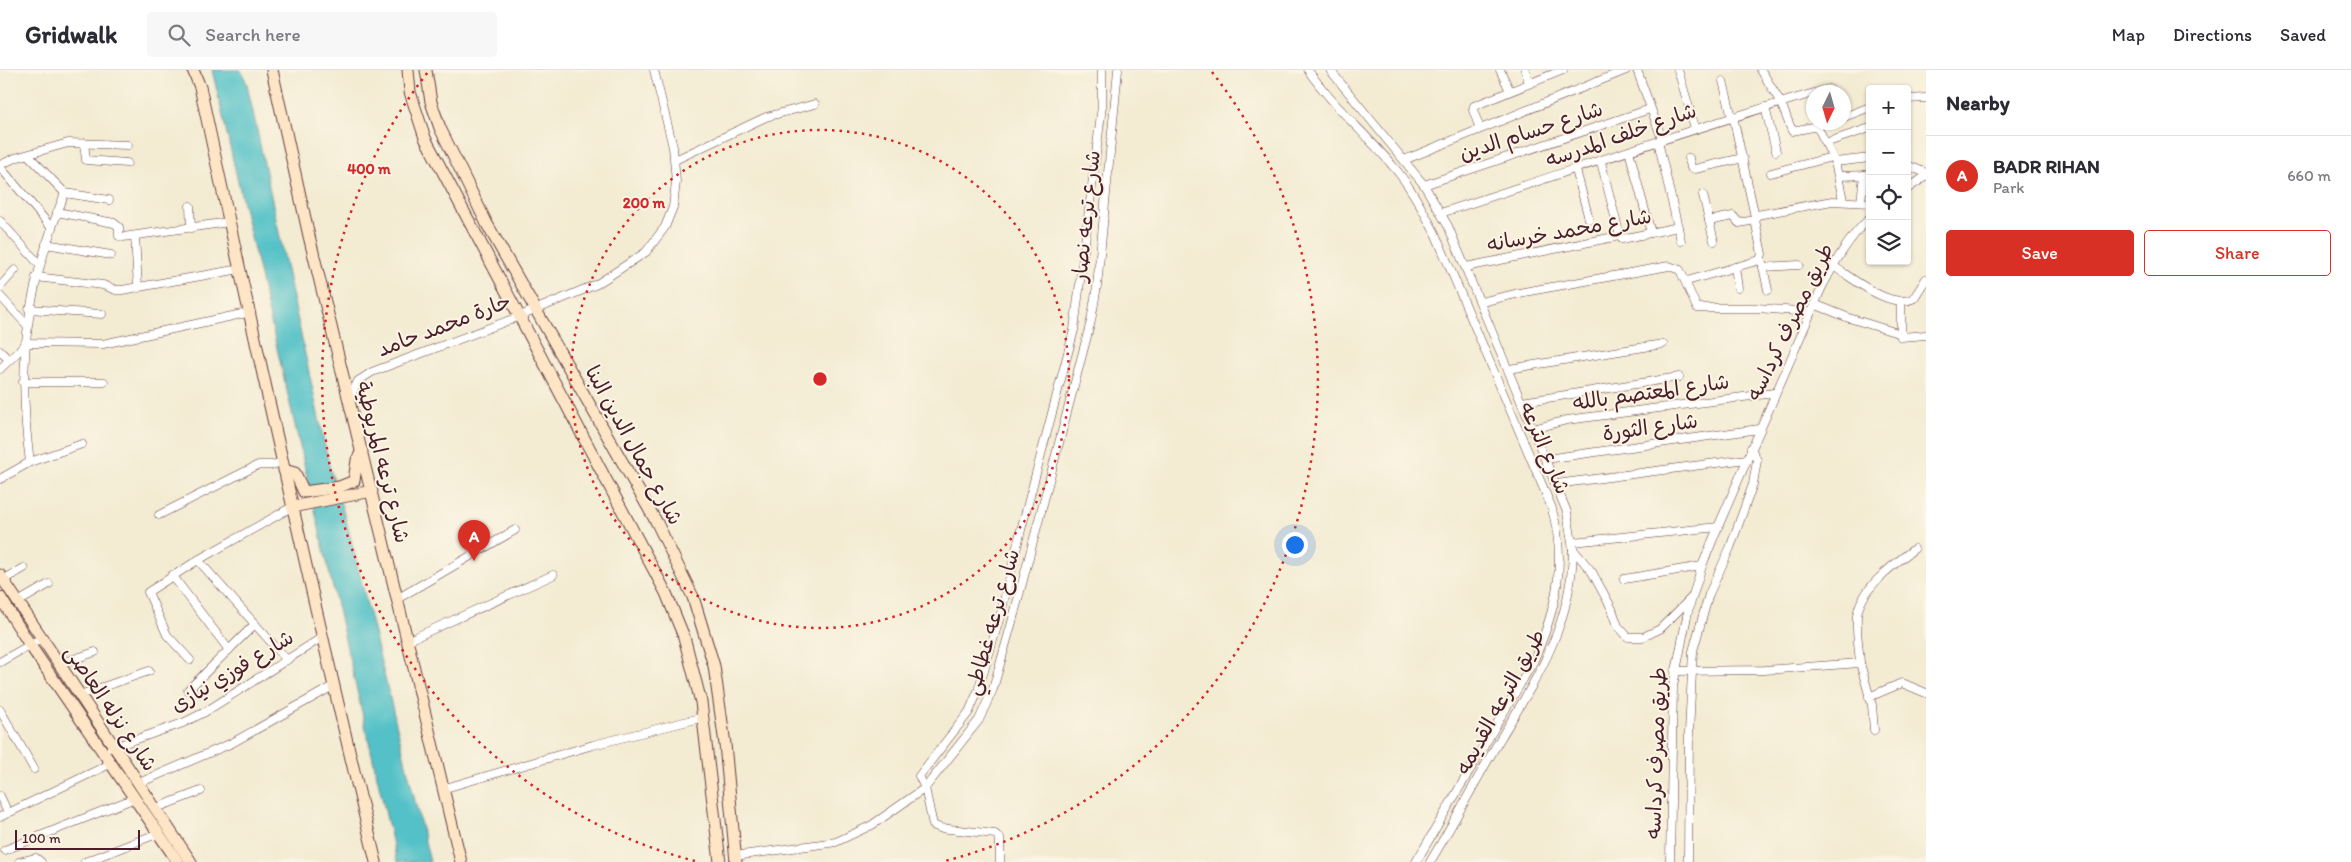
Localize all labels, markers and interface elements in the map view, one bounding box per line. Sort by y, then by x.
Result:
search box [147,12,497,57]
text: Gridwalk [25,20,117,49]
icon: search [165,21,193,49]
text: Search here [205,23,301,46]
text: Map [2112,24,2145,46]
text: Directions [2173,24,2252,46]
text: Saved [2280,24,2326,46]
north arrow [1806,85,1851,130]
map controls [1866,85,1911,265]
button: + [1866,85,1911,130]
text: Nearby [1946,90,2010,115]
street label: شارع حسام الدين [1456,96,1607,169]
street label: شارع خلف المدرسه [1542,97,1700,175]
button: − [1866,130,1911,175]
street label: شارع ترعه نصار [1066,149,1108,285]
text: BADR RIHAN [1993,155,2100,178]
text: 400 m [347,160,391,178]
text: A [1957,166,1967,185]
text: 660 m [2287,166,2331,185]
button: locate [1866,175,1911,220]
text: Park [1993,178,2024,197]
text: 200 m [623,194,666,212]
street label: شارع محمد خرسانه [1484,203,1654,259]
button: layers [1866,220,1911,265]
button: Save [1946,230,2134,276]
button: Share [2144,230,2331,276]
street label: طريق مصرف كرداسه [1741,239,1838,405]
street label: حارة محمد حامد [374,288,514,361]
street label: شارع جمال الدين البنا [578,361,689,530]
street label: شارع المعتصم بالله [1571,368,1731,419]
centre of rings [811,370,829,388]
street label: شارع ترعه المريوطية [348,378,416,546]
street label: شارع الترعه [1512,398,1576,499]
street label: شارع الثورة [1601,407,1700,449]
pin: A [458,520,490,561]
your location [1282,532,1308,558]
street label: شارع ترعه غطاطي [959,546,1031,700]
street label: شارع فوزي نيازى [166,624,299,720]
street label: طريق الترعه القديمه [1449,624,1550,779]
street label: شارع نزله العاصى [57,640,163,777]
street label: طريق مصرف كرداسه [1640,667,1671,839]
scale bar [15,827,140,850]
text: 100 m [22,830,61,847]

